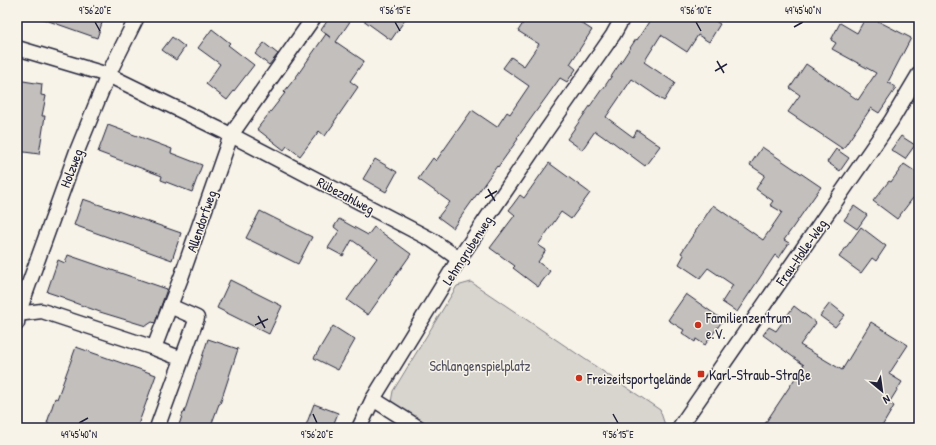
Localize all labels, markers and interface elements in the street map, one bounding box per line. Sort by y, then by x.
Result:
text: 9°56'20"E [79,4,112,17]
text: 9°56'15"E [379,4,411,17]
text: 9°56'10"E [680,4,712,17]
text: 49°45'40"N [785,4,821,17]
street label: Holzweg [55,146,88,191]
street label: Rübezahlweg [313,172,378,219]
street label: Allendorfweg [182,187,221,255]
street label: Lehmgrubenweg [437,212,497,289]
street label: Frau-Holle-Weg [770,215,832,290]
place label: Familienzentrum e.V. [705,308,791,343]
marker: Familienzentrum e.V. [693,320,703,330]
park label: Schlangenspielplatz [429,356,531,376]
place label: Karl-Straub-Straße [709,365,811,385]
place label: Freizeitsportgelände [586,369,692,389]
marker: Karl-Straub-Straße [696,369,706,379]
north arrow [862,371,902,411]
marker: Freizeitsportgelände [574,373,584,383]
text: N [881,392,893,407]
text: 49°45'40"N [61,428,97,441]
text: 9°56'20"E [301,428,334,441]
text: 9°56'15"E [602,428,634,441]

